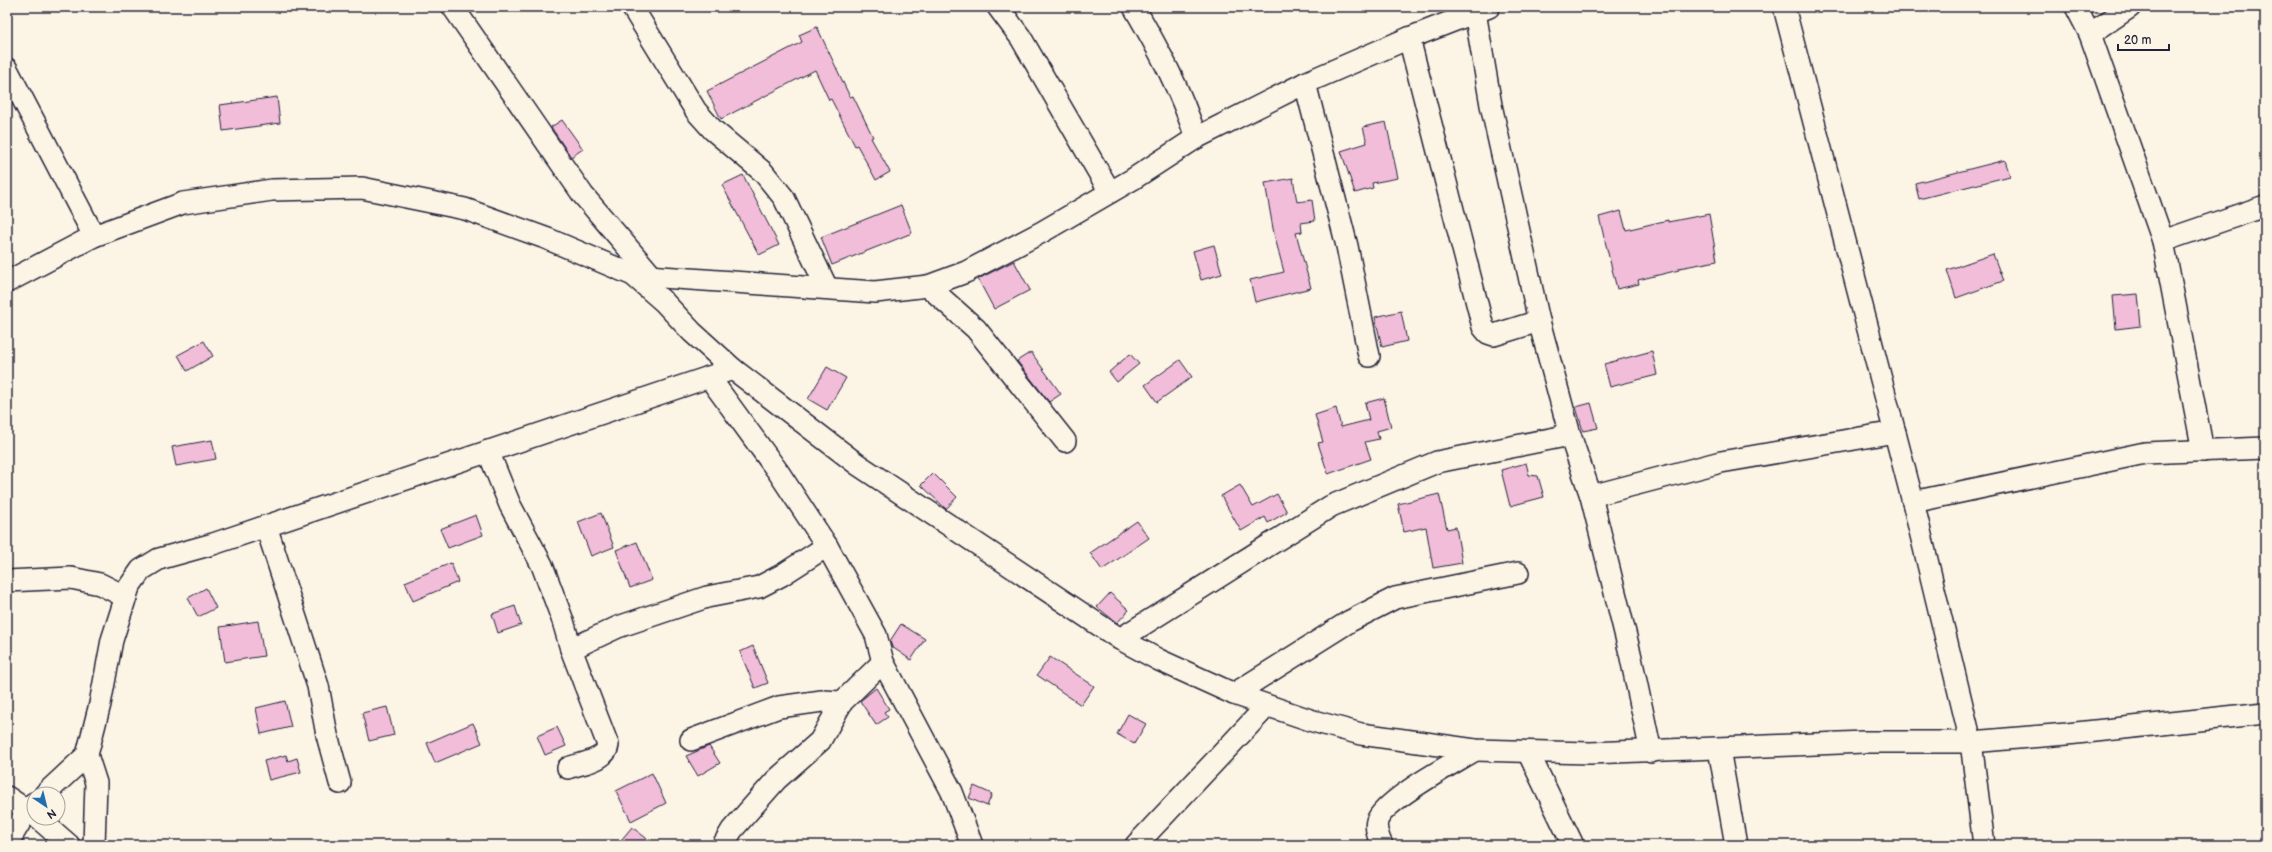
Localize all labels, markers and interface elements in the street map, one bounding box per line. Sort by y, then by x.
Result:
scale bar [2118,26,2169,52]
text: 20 m [2124,33,2151,48]
north arrow [26,786,66,826]
text: N [44,806,59,821]

